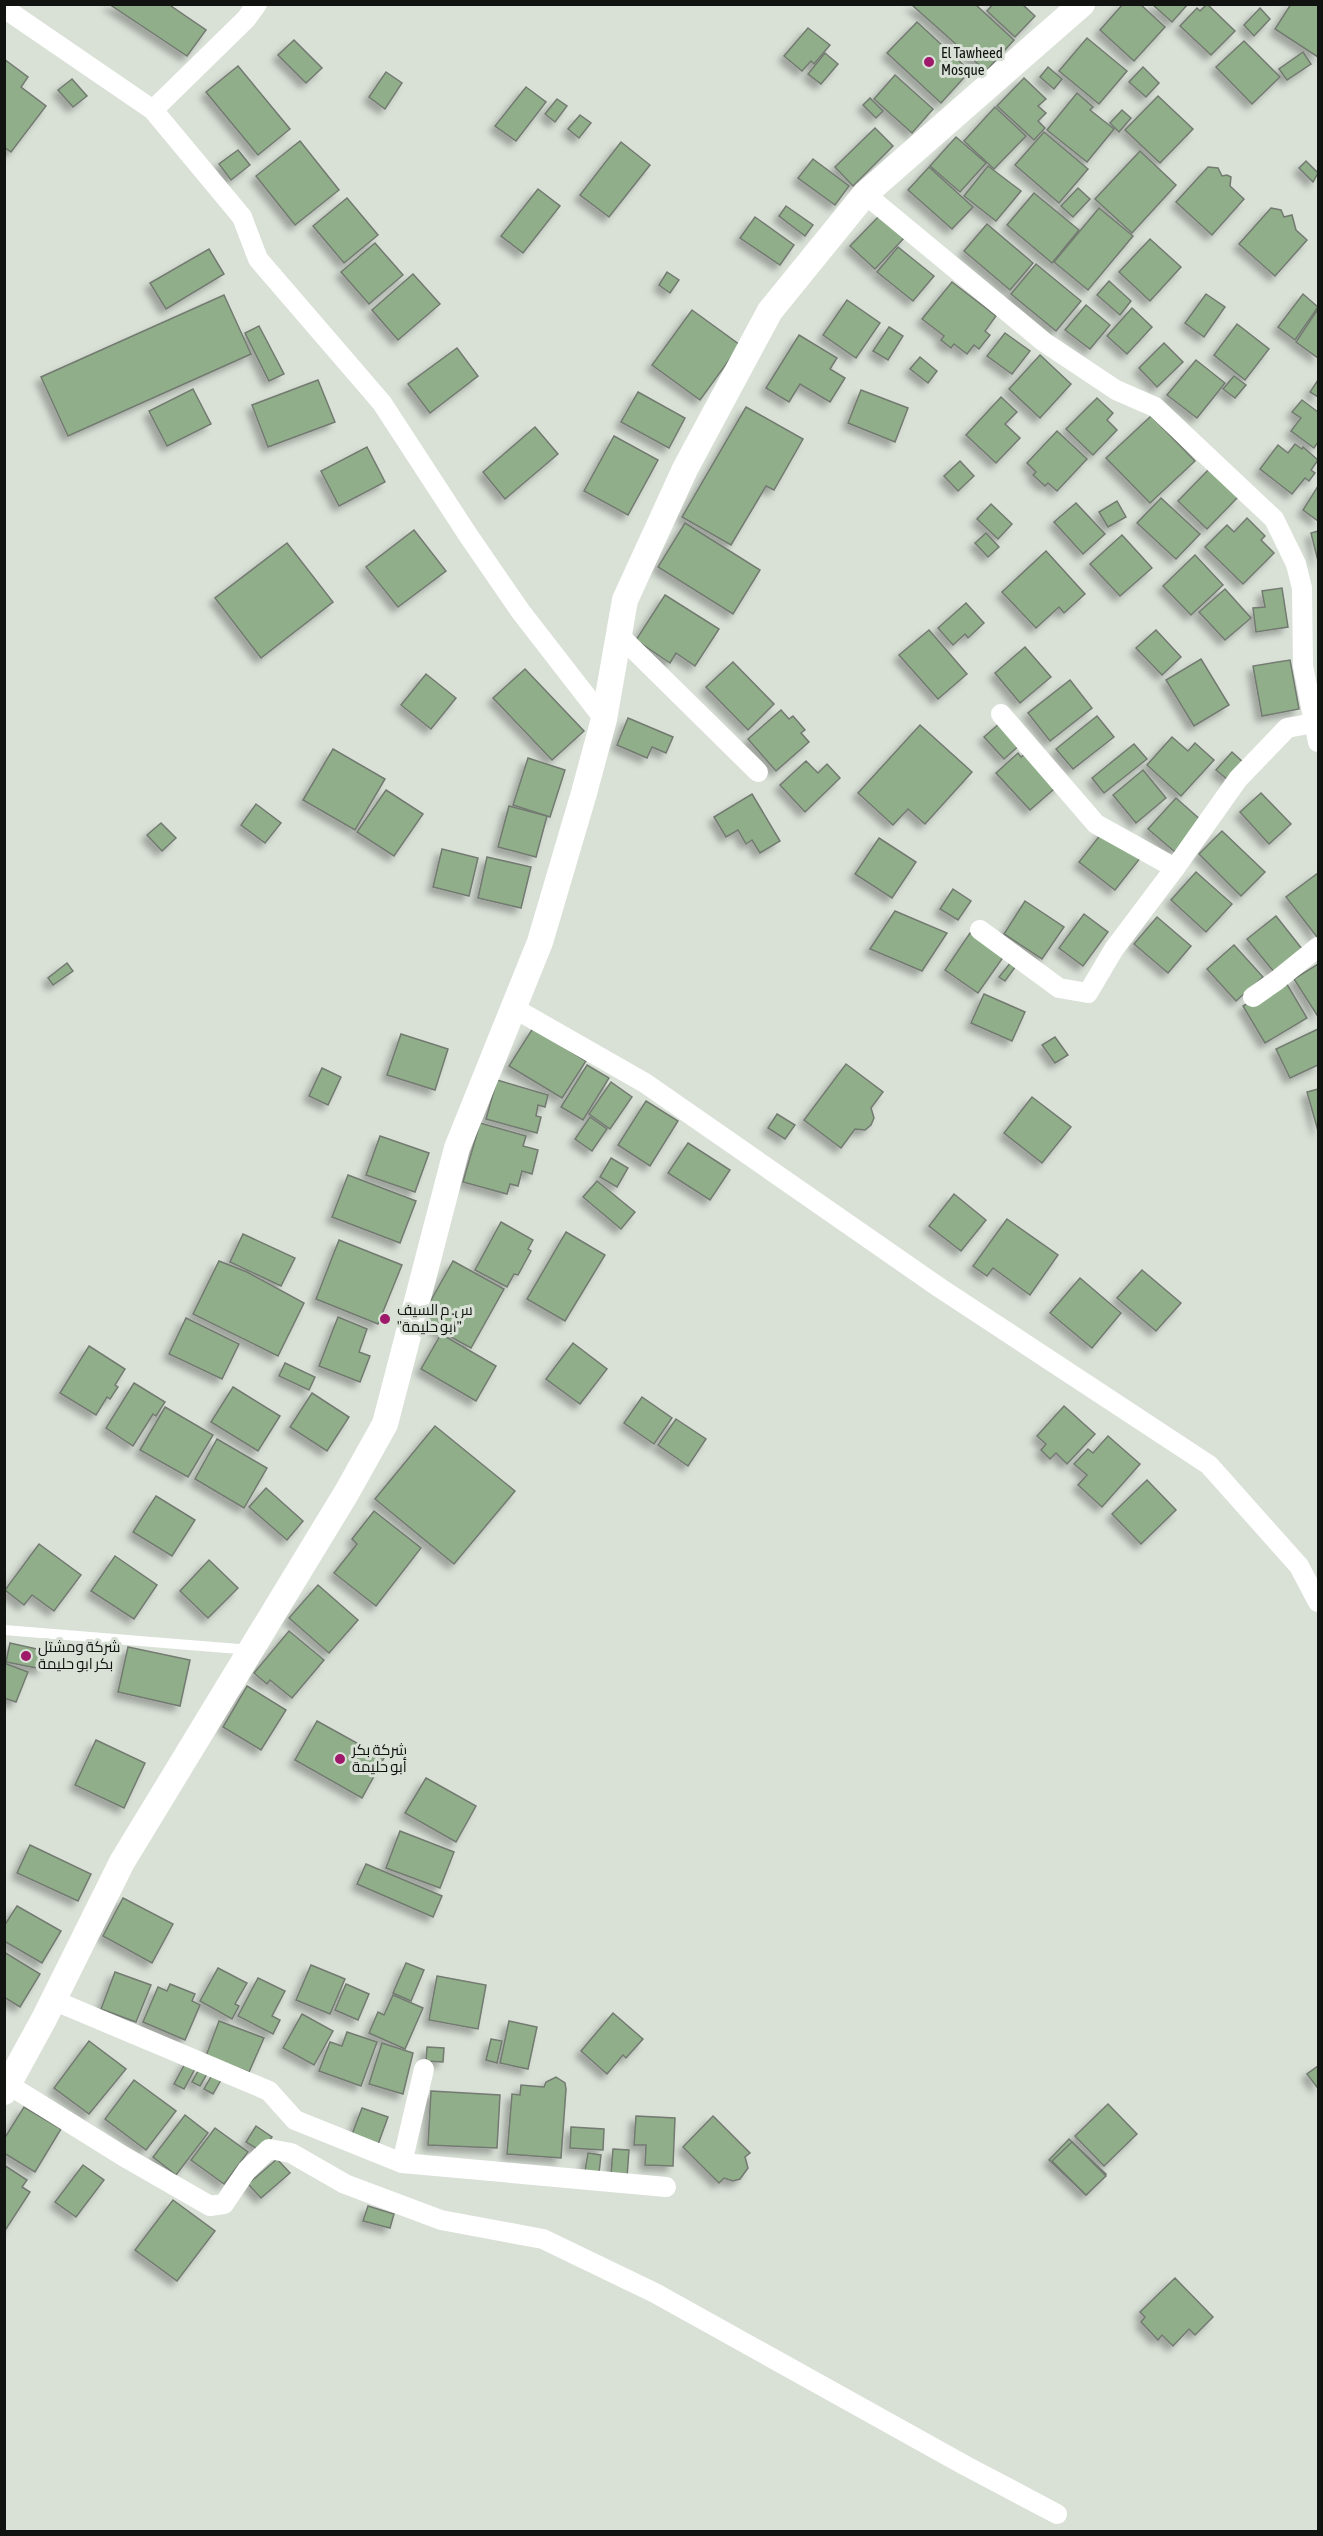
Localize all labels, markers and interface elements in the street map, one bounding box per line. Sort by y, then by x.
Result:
place label: El Tawheed Mosque [941,44,1003,78]
marker: El Tawheed Mosque [922,55,936,69]
place label: س. م السيف "ابو حليمة" [397,1301,473,1336]
marker: س. م السيف "ابو حليمة" [378,1312,392,1326]
place label: شركة ومشتل بكر ابو حليمة [38,1638,120,1673]
marker: شركة ومشتل بكر ابو حليمة [19,1649,33,1663]
place label: شركة بكر أبو حليمة [351,1741,407,1776]
marker: شركة بكر أبو حليمة [333,1752,347,1766]

